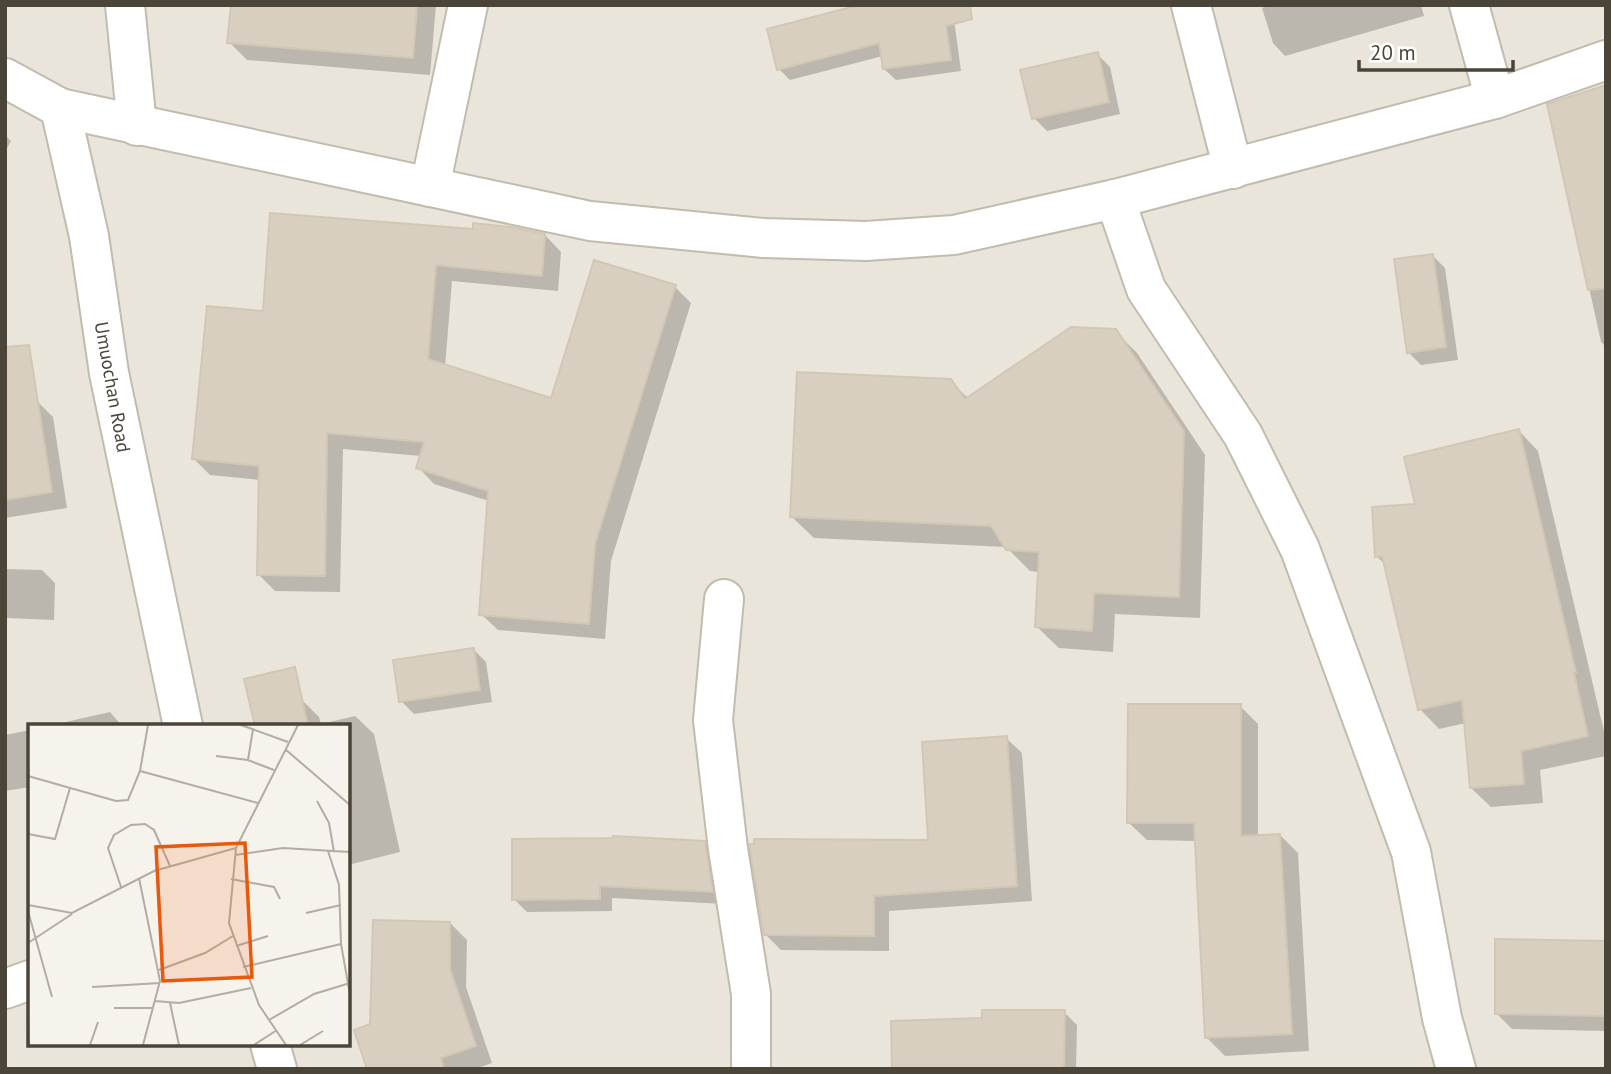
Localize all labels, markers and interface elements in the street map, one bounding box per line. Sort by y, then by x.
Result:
scale bar [1359,28,1513,72]
text: 20 m [1370,39,1416,66]
street label: Umuochan Road [90,320,136,454]
inset map [28,724,350,1046]

